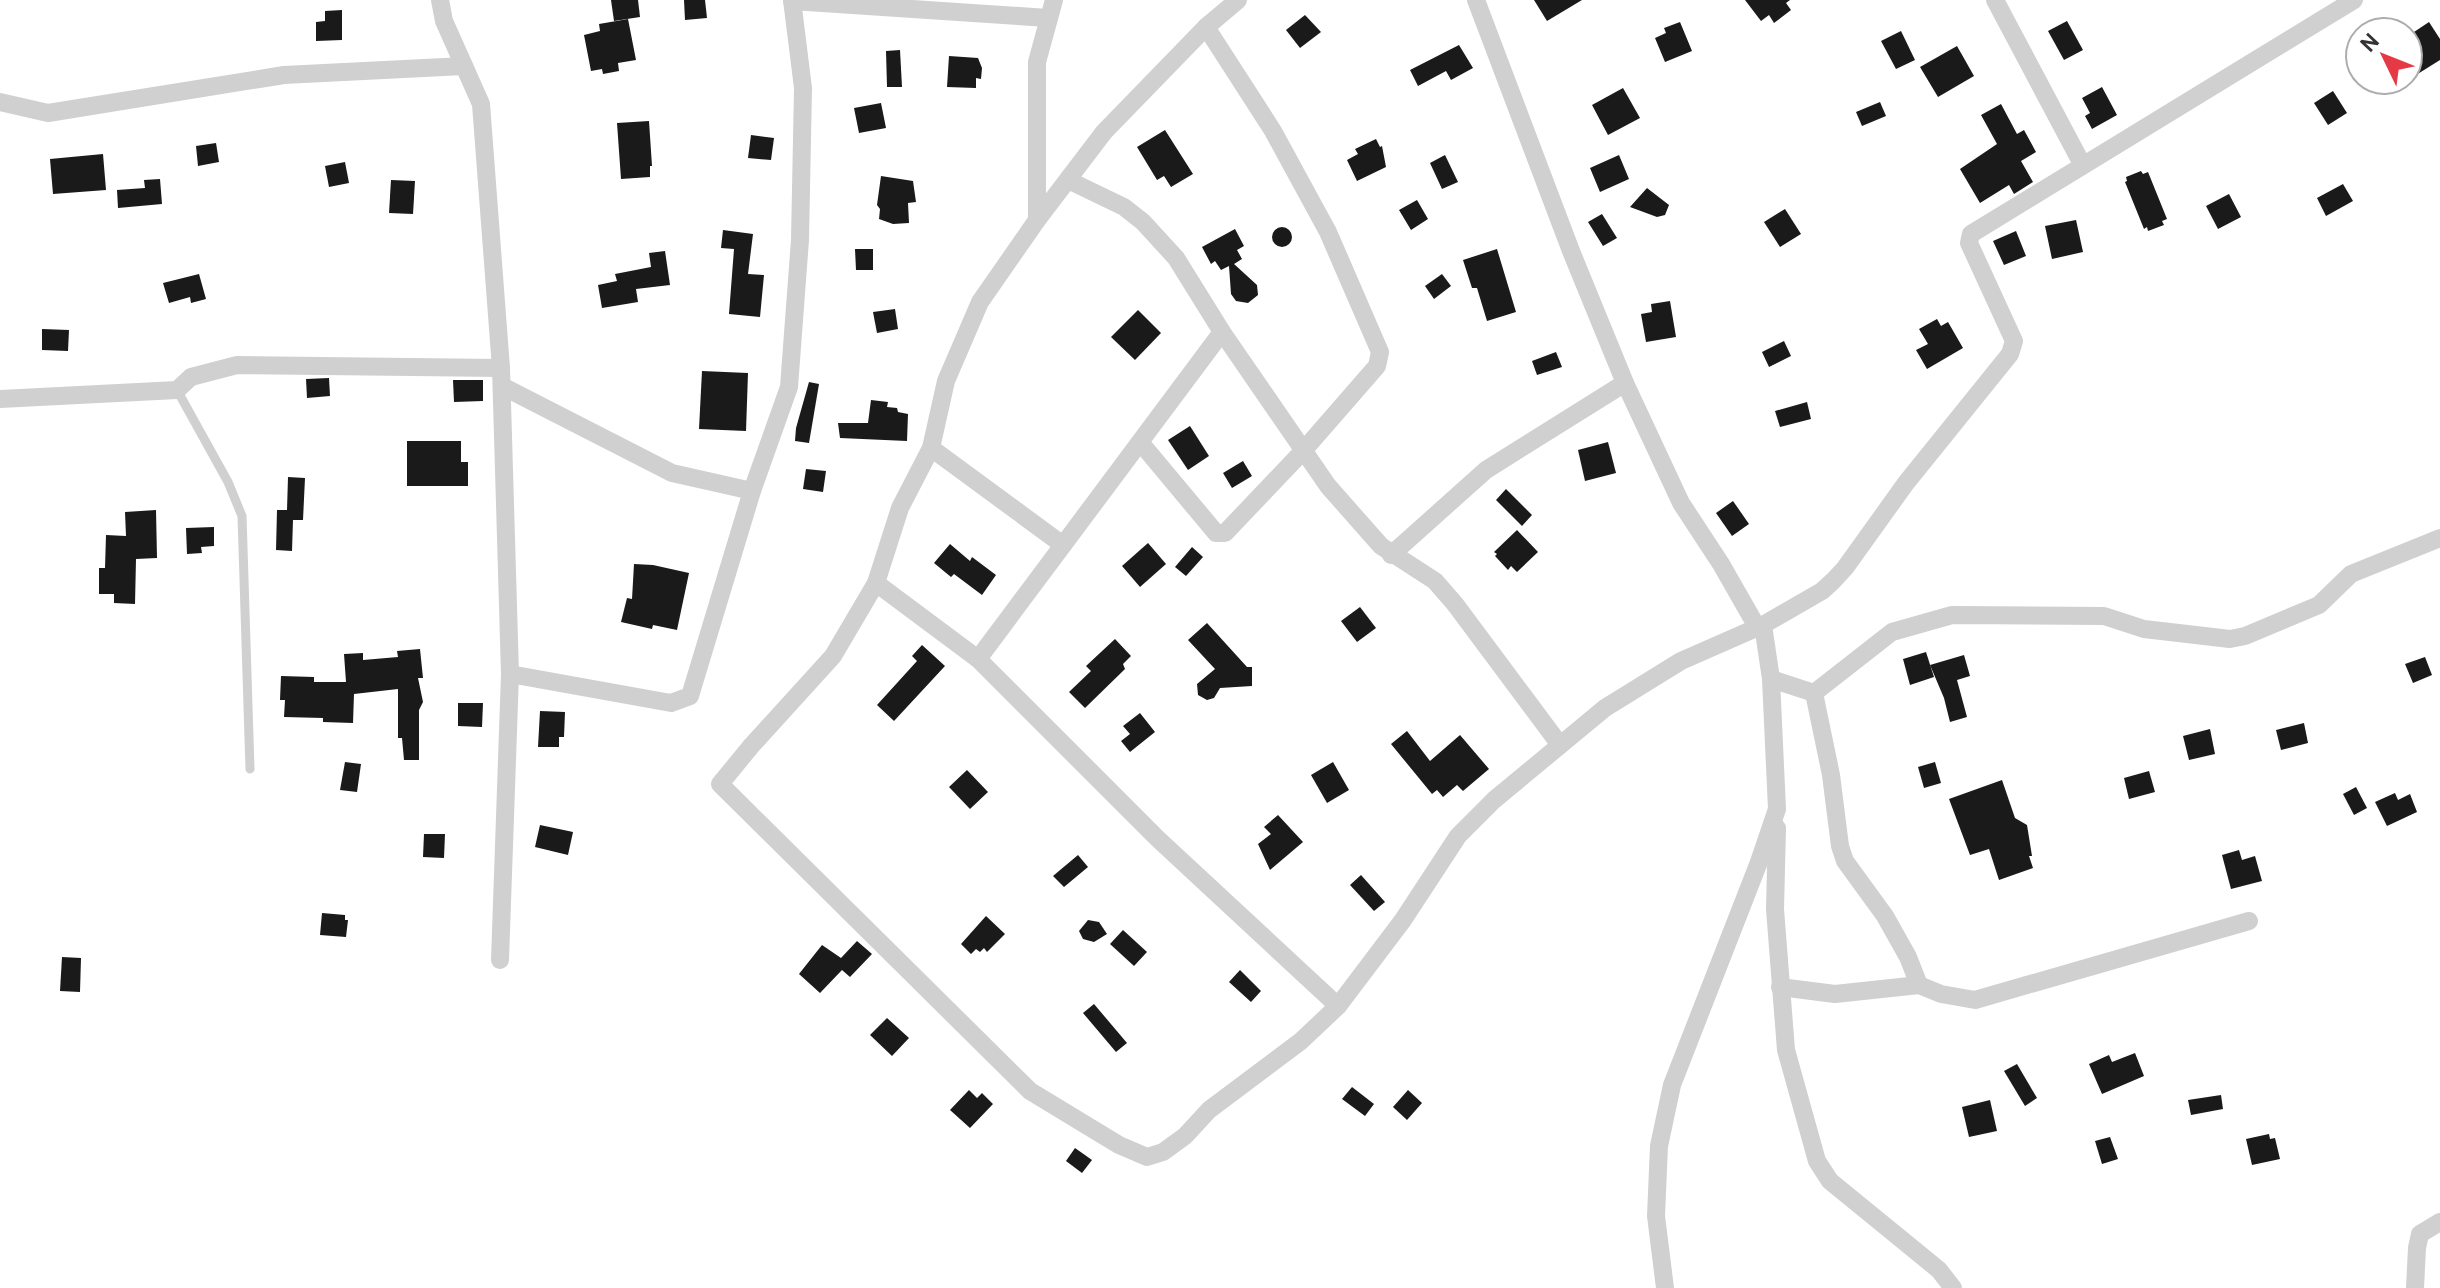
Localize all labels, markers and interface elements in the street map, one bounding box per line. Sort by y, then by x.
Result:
north arrow [2344,16,2424,96]
text: N [2356,29,2386,59]

